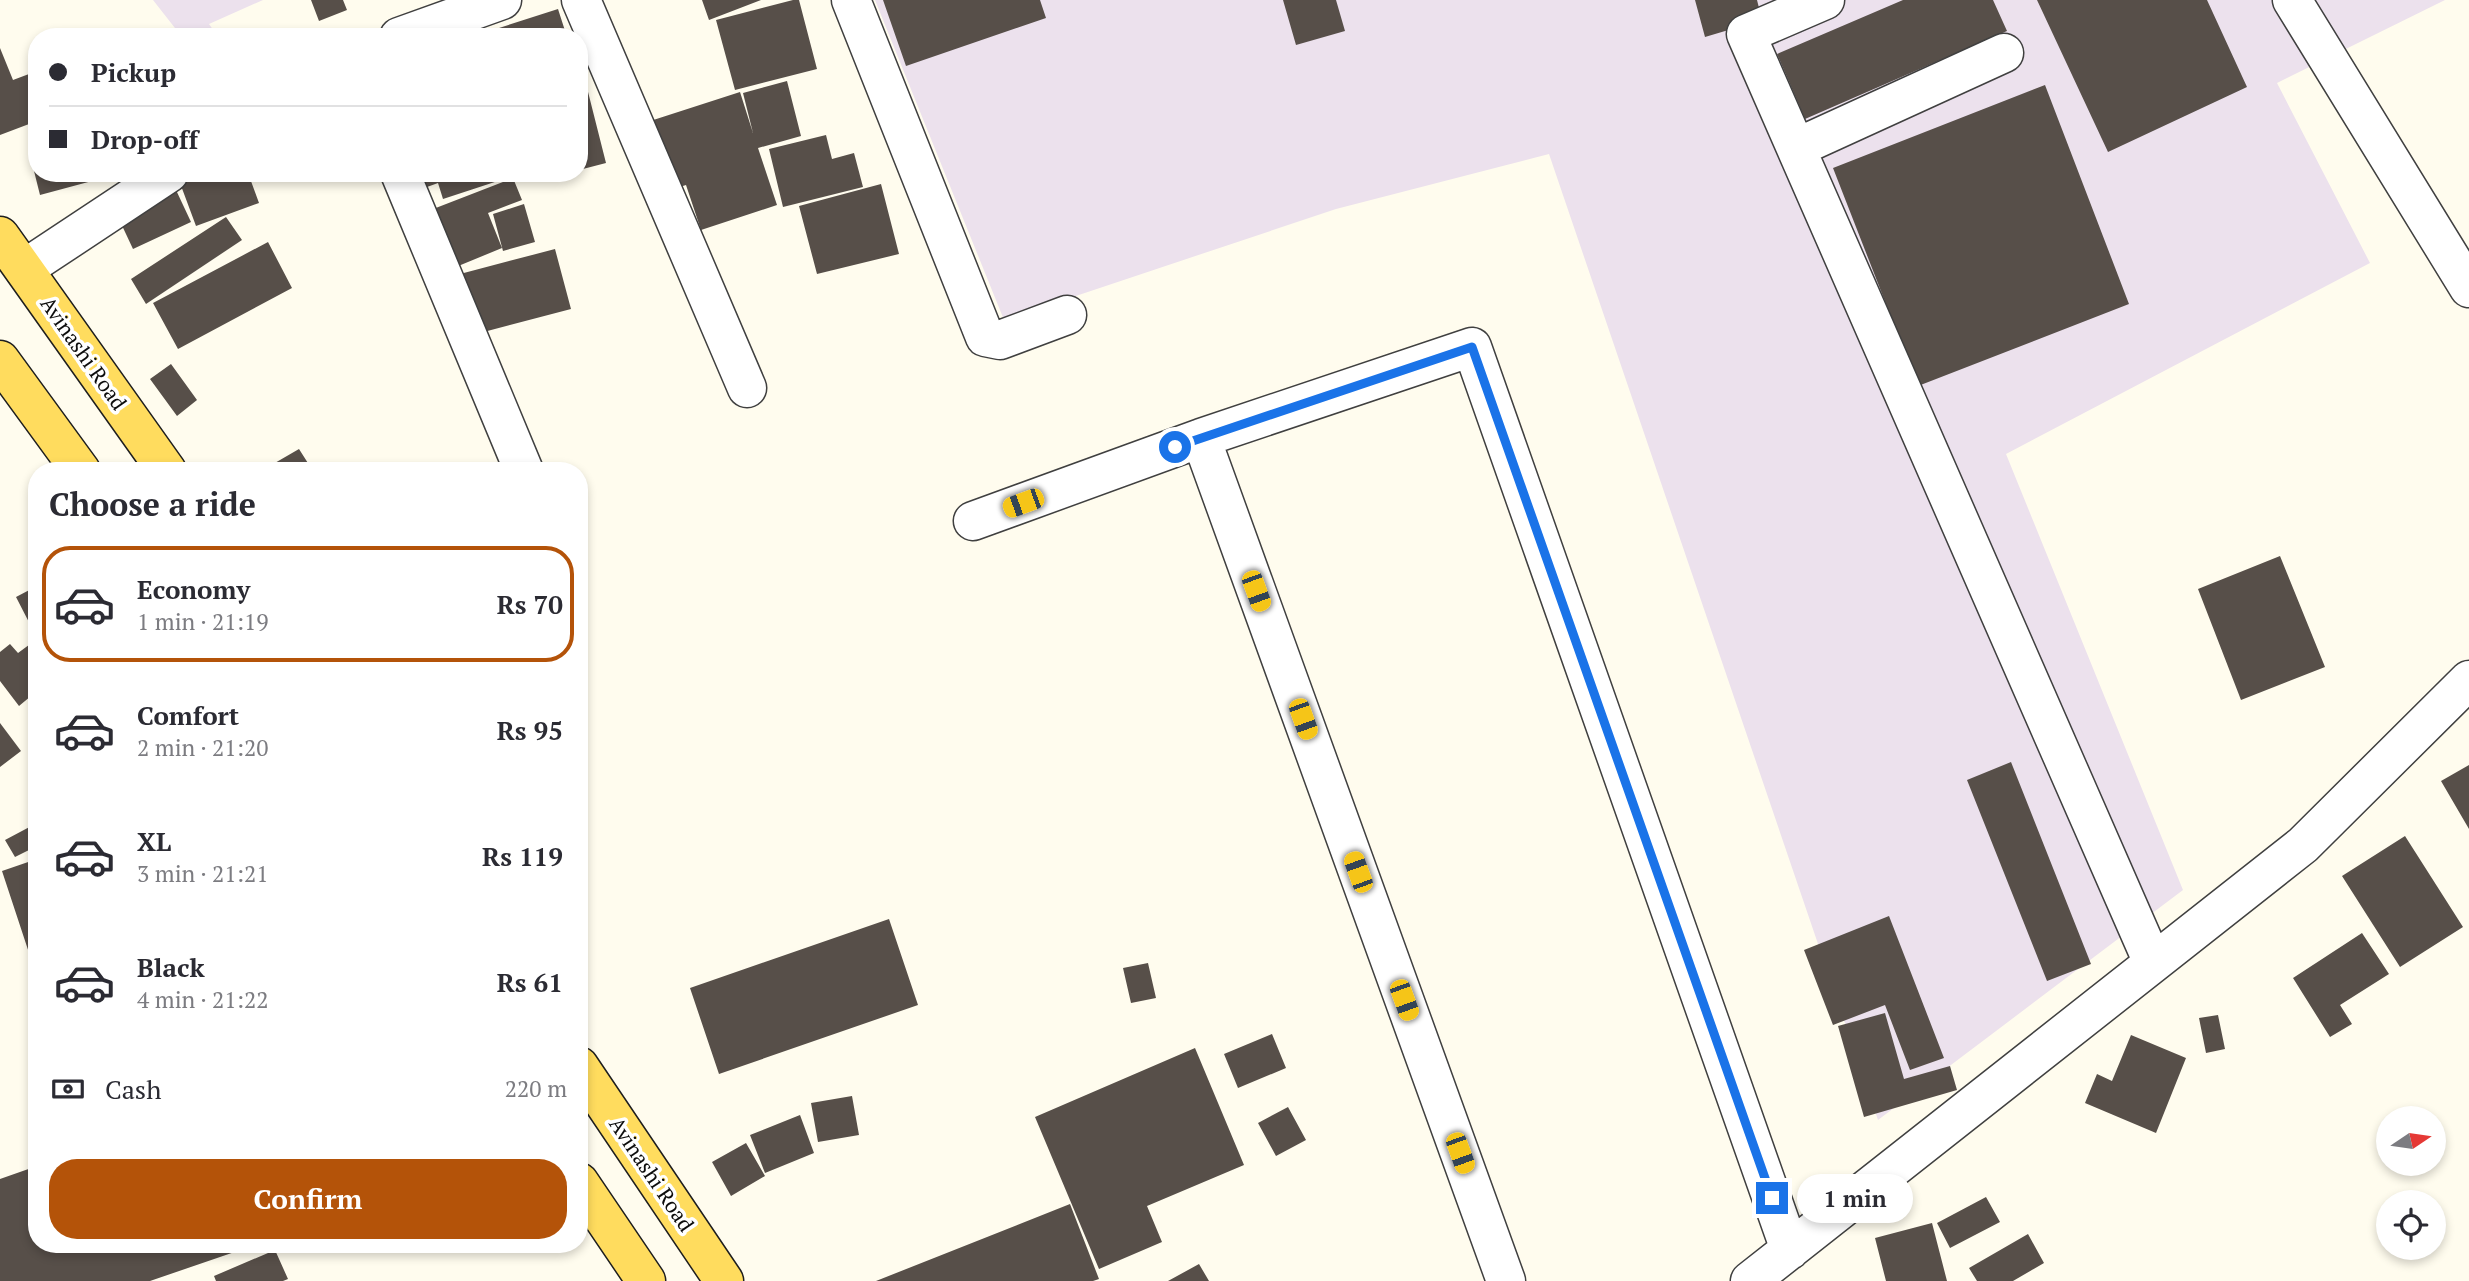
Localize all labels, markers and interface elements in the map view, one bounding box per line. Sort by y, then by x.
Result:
text: Pickup [91,55,176,89]
text: Drop-off [91,122,198,156]
street label: Avinashi Road [35,291,134,416]
route start [1159,431,1191,463]
text: Choose a ride [49,483,256,525]
car [1000,486,1047,520]
car [1239,568,1274,614]
text: Economy [137,572,250,606]
icon: car [53,573,116,636]
text: Rs 70 [497,587,563,621]
text: 1 min · 21:19 [137,606,269,637]
car [1286,696,1321,742]
text: Comfort [137,698,239,732]
icon: car [53,699,116,762]
text: Rs 95 [497,713,563,747]
text: 2 min · 21:20 [137,732,269,763]
text: XL [137,824,171,858]
icon: car [53,825,116,888]
text: Rs 119 [482,839,563,873]
car [1341,849,1376,895]
text: 3 min · 21:21 [137,858,269,889]
text: Black [137,950,205,984]
icon: car [53,951,116,1014]
text: Rs 61 [497,965,563,999]
car [1387,977,1422,1023]
text: 4 min · 21:22 [137,984,269,1015]
icon: cash [49,1070,87,1108]
text: Cash [105,1072,161,1106]
text: 220 m [505,1073,567,1104]
north arrow [2376,1106,2446,1176]
map controls [2376,1106,2446,1260]
street label: Avinashi Road [603,1111,701,1237]
car [1443,1130,1478,1176]
button: Confirm [49,1159,567,1239]
callout: 1 min [1796,1174,1912,1222]
route end [1756,1182,1788,1214]
text: 1 min [1824,1183,1886,1214]
button: locate [2376,1190,2446,1260]

